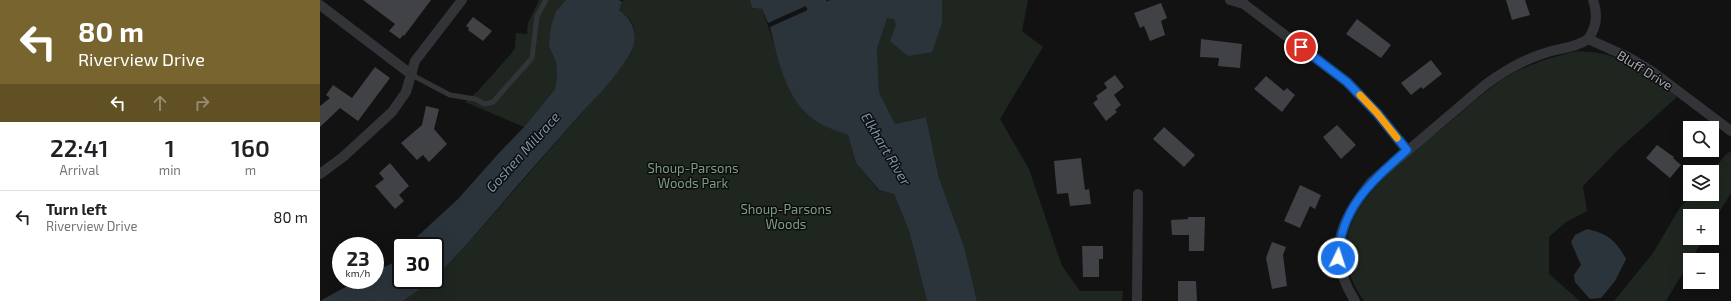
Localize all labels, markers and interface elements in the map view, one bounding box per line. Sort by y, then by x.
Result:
text: 80 m [78,14,144,48]
icon: left [12,16,64,68]
pin [1284,30,1318,64]
icon: arrive [1290,36,1312,58]
street label: Bluff Drive [1614,47,1676,93]
text: Riverview Drive [78,48,205,70]
icon: left [107,92,129,114]
icon: ahead [149,92,171,114]
icon: right [191,92,213,114]
water label: Goshen Millrace [482,108,563,195]
water label: Elkhart River [858,109,915,189]
map controls [1683,121,1719,289]
button: search [1683,121,1719,157]
text: 22:41 [50,133,109,162]
text: 1 [165,133,175,162]
text: 160 [231,133,270,162]
park label: Shoup-Parsons Woods Park [647,160,739,191]
text: Arrival [60,162,99,178]
text: min [159,162,181,178]
text: m [245,162,256,178]
button: layers [1683,165,1719,201]
text: Turn left [46,200,107,218]
park label: Shoup-Parsons Woods [740,201,832,232]
icon: left [12,206,34,228]
text: 80 m [273,208,308,226]
button: + [1683,209,1719,245]
text: Riverview Drive [46,218,138,234]
speed limit sign: 30 [392,237,444,289]
position arrow [1317,237,1359,279]
text: 23 [347,246,369,270]
button: − [1683,253,1719,289]
text: km/h [346,267,370,279]

